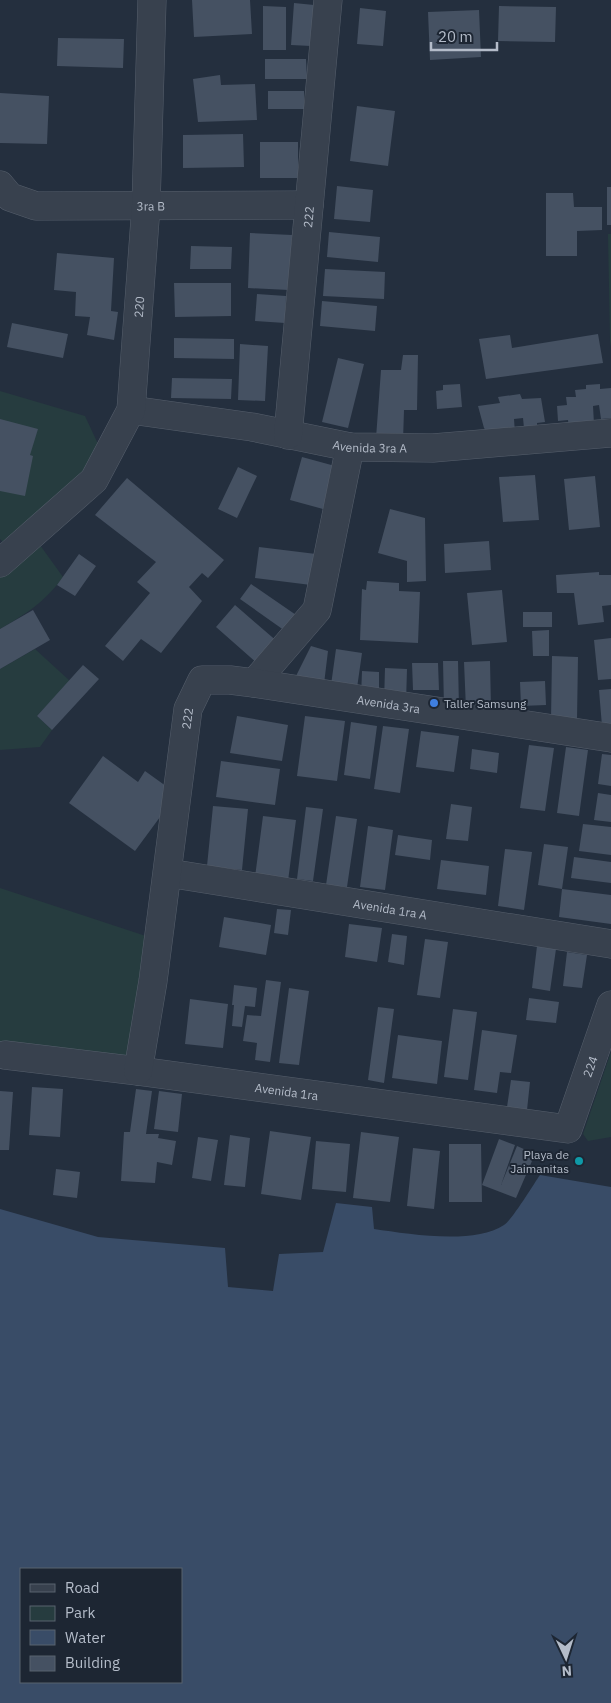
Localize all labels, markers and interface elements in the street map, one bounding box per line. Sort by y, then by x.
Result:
scale bar [431,20,497,52]
text: 20 m [438,27,473,46]
street label: 3ra B [137,198,165,213]
street label: 222 [300,205,317,228]
street label: 220 [130,296,147,318]
street label: Avenida 3ra A [331,436,407,455]
street label: Avenida 3ra [356,691,422,716]
place label: Taller Samsung [444,696,527,711]
marker: Taller Samsung [428,697,440,709]
street label: 222 [178,707,196,730]
street label: Avenida 1ra A [352,895,428,922]
street label: 224 [579,1054,600,1079]
street label: Avenida 1ra [254,1079,320,1103]
place label: Playa de Jaimanitas [510,1147,569,1176]
marker: Playa de Jaimanitas [573,1155,585,1167]
legend [20,1568,182,1683]
text: Road [65,1578,100,1597]
text: Park [65,1603,95,1622]
text: Water [65,1628,106,1647]
north arrow [541,1633,591,1683]
text: Building [65,1653,120,1672]
text: N [561,1662,573,1680]

